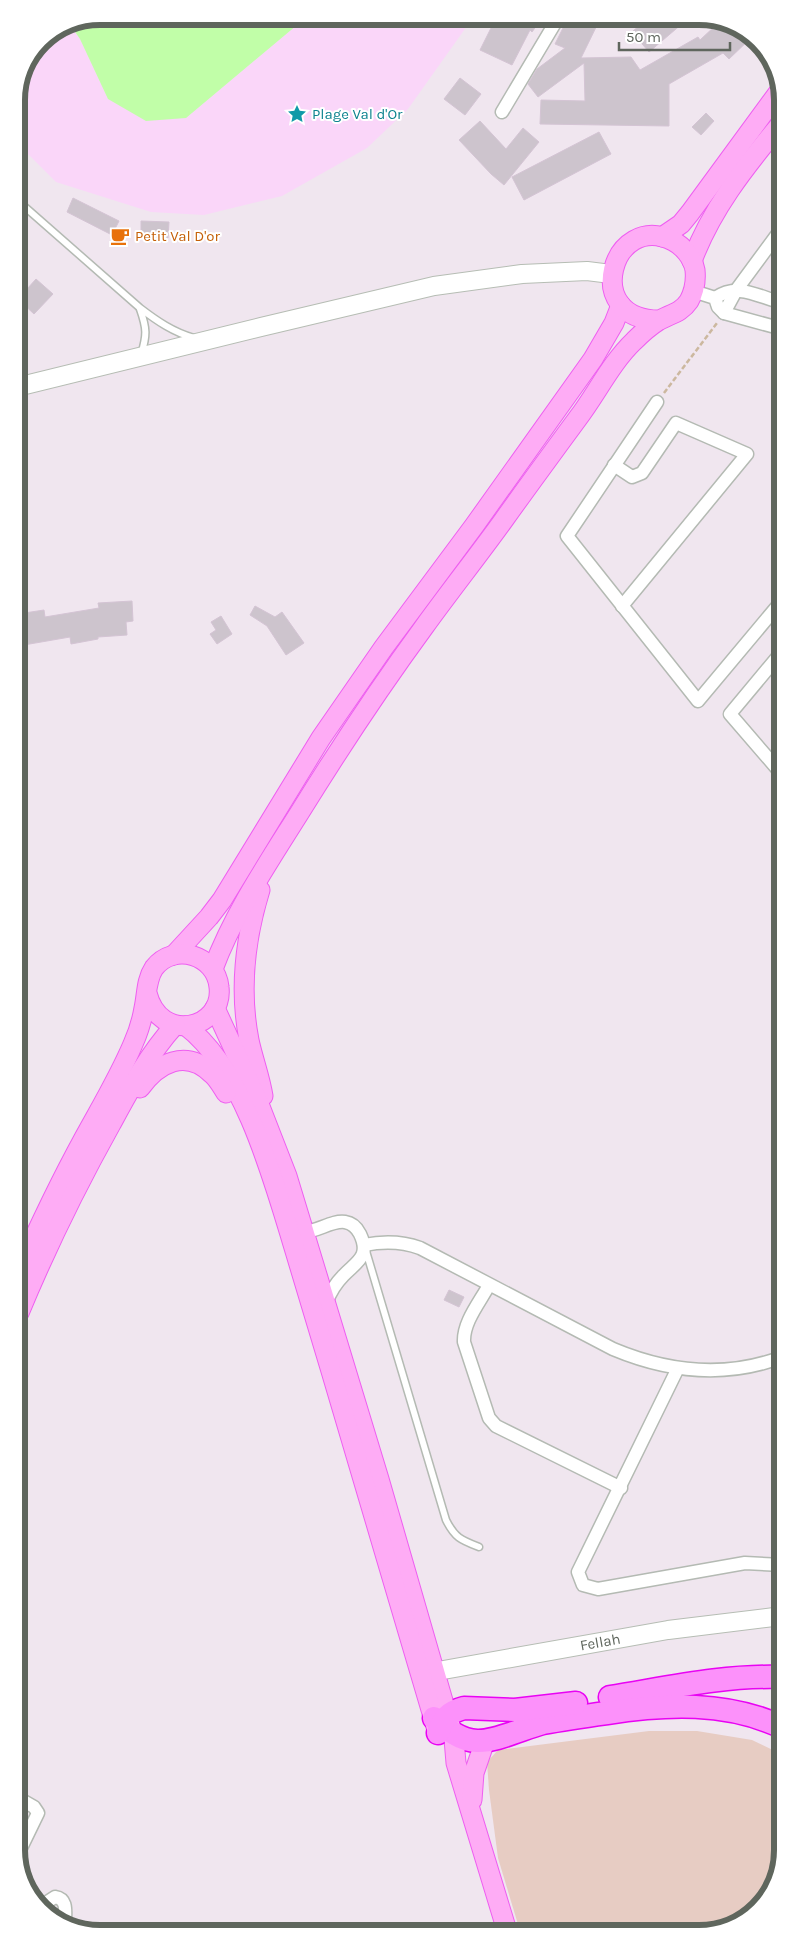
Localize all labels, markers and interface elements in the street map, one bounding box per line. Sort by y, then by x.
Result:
scale bar [619,20,730,52]
text: 50 m [626,28,661,46]
place icon: Plage Val d'Or [286,103,308,125]
place label: Plage Val d'Or [312,105,403,123]
cafe icon: Petit Val D'or [109,225,131,247]
place label: Petit Val D'or [135,227,220,245]
street label: Fellah [578,1630,622,1655]

